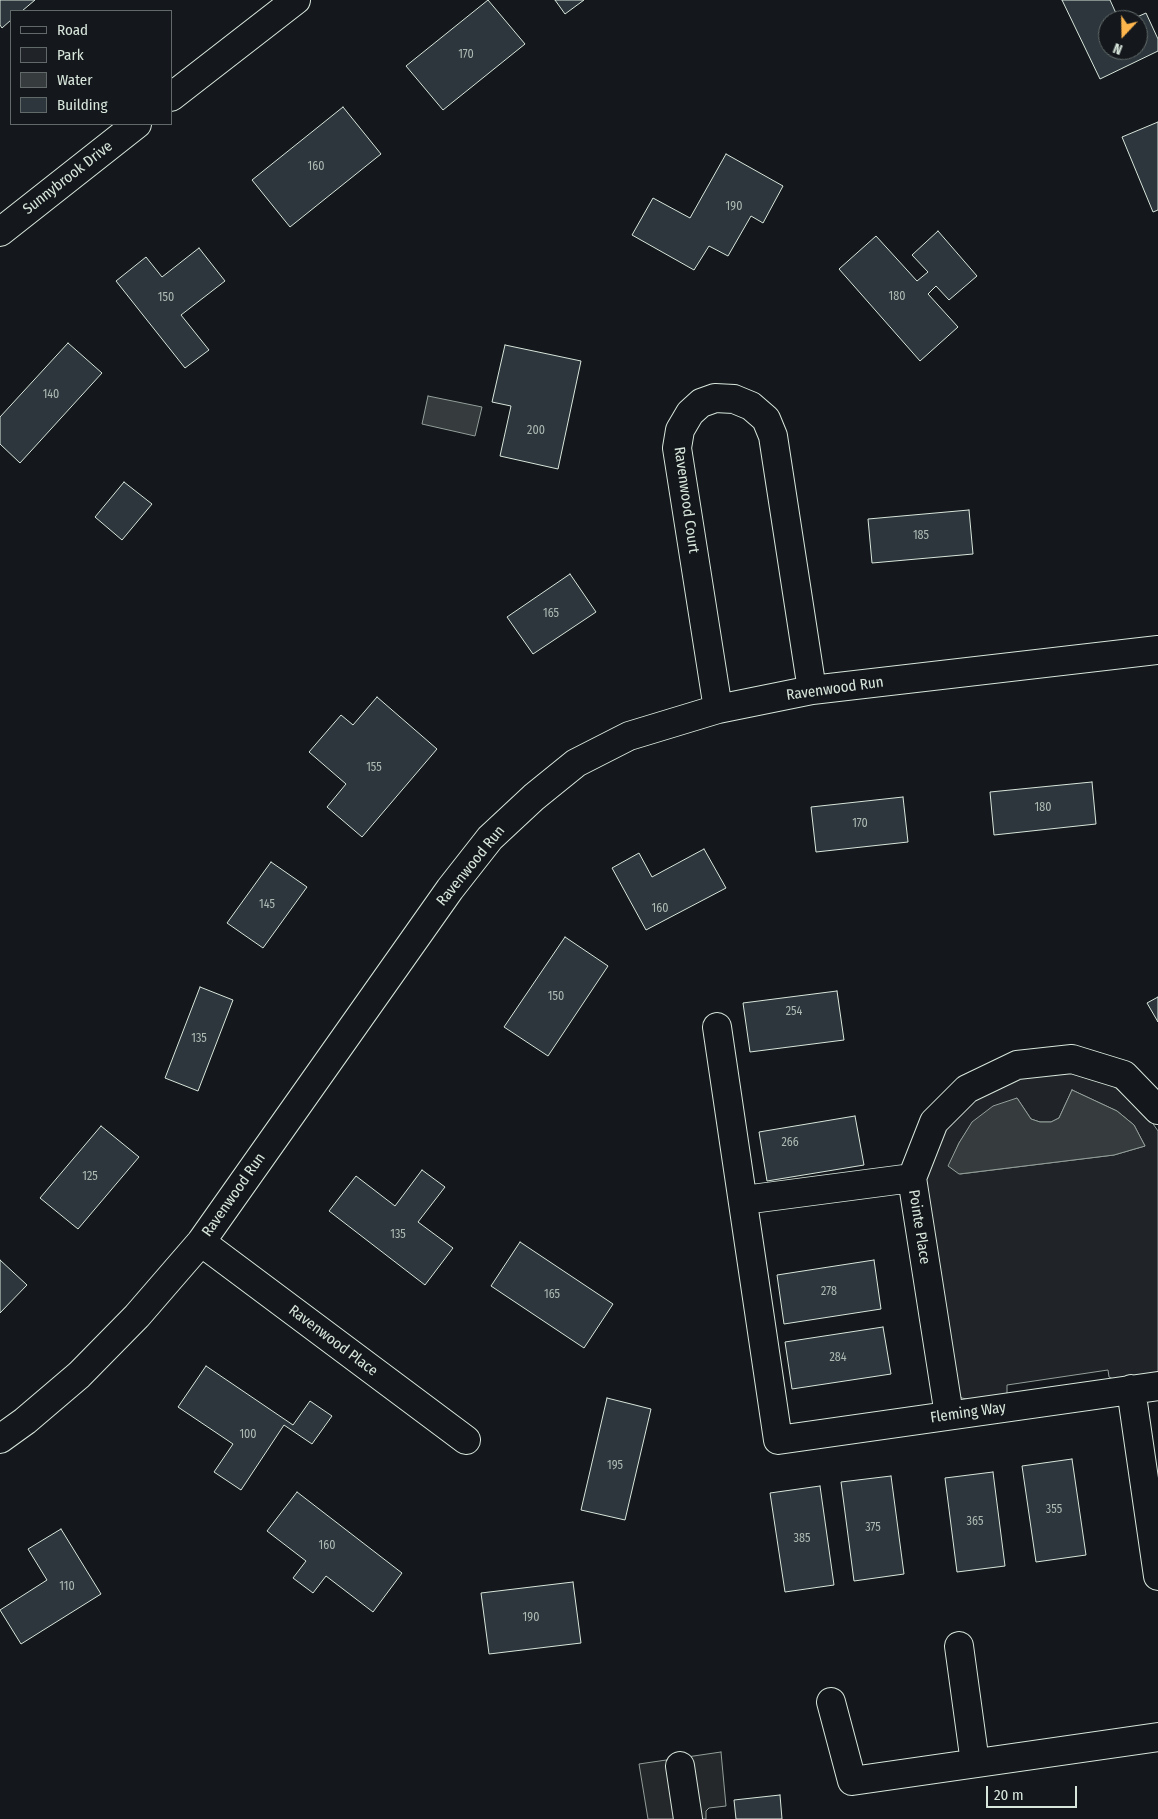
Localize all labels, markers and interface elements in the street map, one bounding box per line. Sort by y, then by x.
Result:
legend [10,10,172,125]
north arrow [1098,10,1148,60]
text: Road [57,21,88,39]
text: N [1111,39,1125,58]
text: Park [57,46,84,64]
house number: 170 [458,48,474,62]
text: Water [57,71,92,89]
text: Building [57,96,108,114]
street label: Sunnybrook Drive [20,138,116,218]
house number: 160 [308,160,324,174]
house number: 190 [726,200,742,214]
house number: 180 [889,290,905,304]
house number: 150 [158,291,174,305]
house number: 140 [43,388,59,402]
house number: 200 [527,424,545,438]
street label: Ravenwood Court [670,446,702,554]
house number: 185 [913,529,929,543]
house number: 165 [543,607,559,621]
street label: Ravenwood Run [785,673,885,705]
house number: 155 [366,761,382,775]
house number: 180 [1035,801,1051,815]
house number: 170 [852,817,868,831]
street label: Ravenwood Run [433,822,509,910]
house number: 145 [259,898,275,912]
house number: 160 [652,902,668,916]
house number: 150 [548,990,564,1004]
house number: 254 [786,1005,802,1019]
house number: 135 [191,1032,207,1046]
house number: 266 [781,1136,799,1150]
street label: Ravenwood Run [198,1150,270,1240]
house number: 125 [82,1170,98,1184]
street label: Pointe Place [904,1189,934,1265]
house number: 135 [390,1228,406,1242]
house number: 278 [821,1285,837,1299]
house number: 165 [544,1288,560,1302]
street label: Ravenwood Place [285,1302,381,1380]
house number: 284 [829,1351,847,1365]
street label: Fleming Way [929,1399,1007,1427]
house number: 100 [239,1428,257,1442]
house number: 195 [607,1459,623,1473]
house number: 355 [1046,1503,1062,1517]
house number: 365 [967,1515,983,1529]
house number: 375 [865,1521,881,1535]
house number: 385 [794,1532,810,1546]
house number: 160 [319,1539,335,1553]
house number: 110 [59,1580,75,1594]
house number: 190 [523,1611,539,1625]
scale bar [988,1776,1079,1808]
text: 20 m [994,1786,1024,1804]

